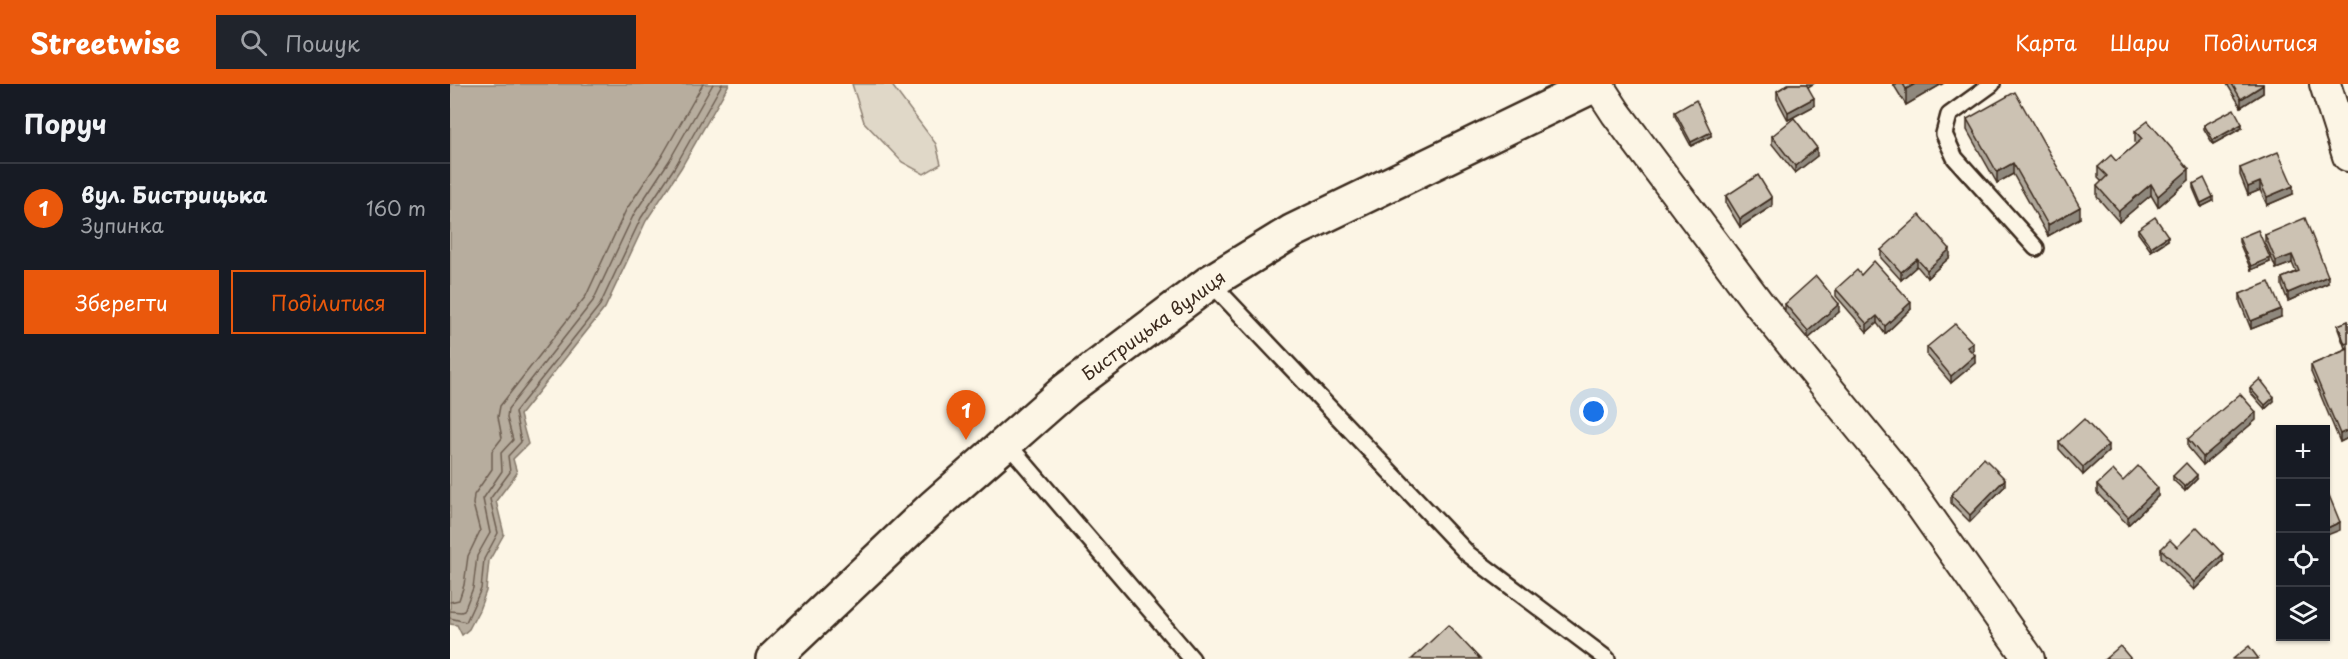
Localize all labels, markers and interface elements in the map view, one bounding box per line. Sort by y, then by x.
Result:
search box [216,15,636,69]
text: Streetwise [30,21,180,64]
icon: search [237,26,270,59]
text: Пошук [285,26,360,59]
text: Карта [2015,26,2077,58]
text: Шари [2110,26,2170,58]
text: Поділитися [2203,26,2318,58]
text: Поруч [24,104,107,143]
text: вул. Бистрицька [81,177,267,210]
text: 1 [39,193,48,223]
text: 160 m [366,193,426,223]
text: Зупинка [81,210,164,240]
street label: Бистрицька вулиця [1076,263,1231,386]
button: Зберегти [24,270,219,334]
button: Поділитися [231,270,426,334]
pin: 1 [946,390,986,440]
your location [1579,397,1608,426]
map controls [2276,425,2330,641]
button: + [2276,425,2330,479]
button: − [2276,479,2330,533]
button: locate [2276,533,2330,587]
button: layers [2276,587,2330,641]

